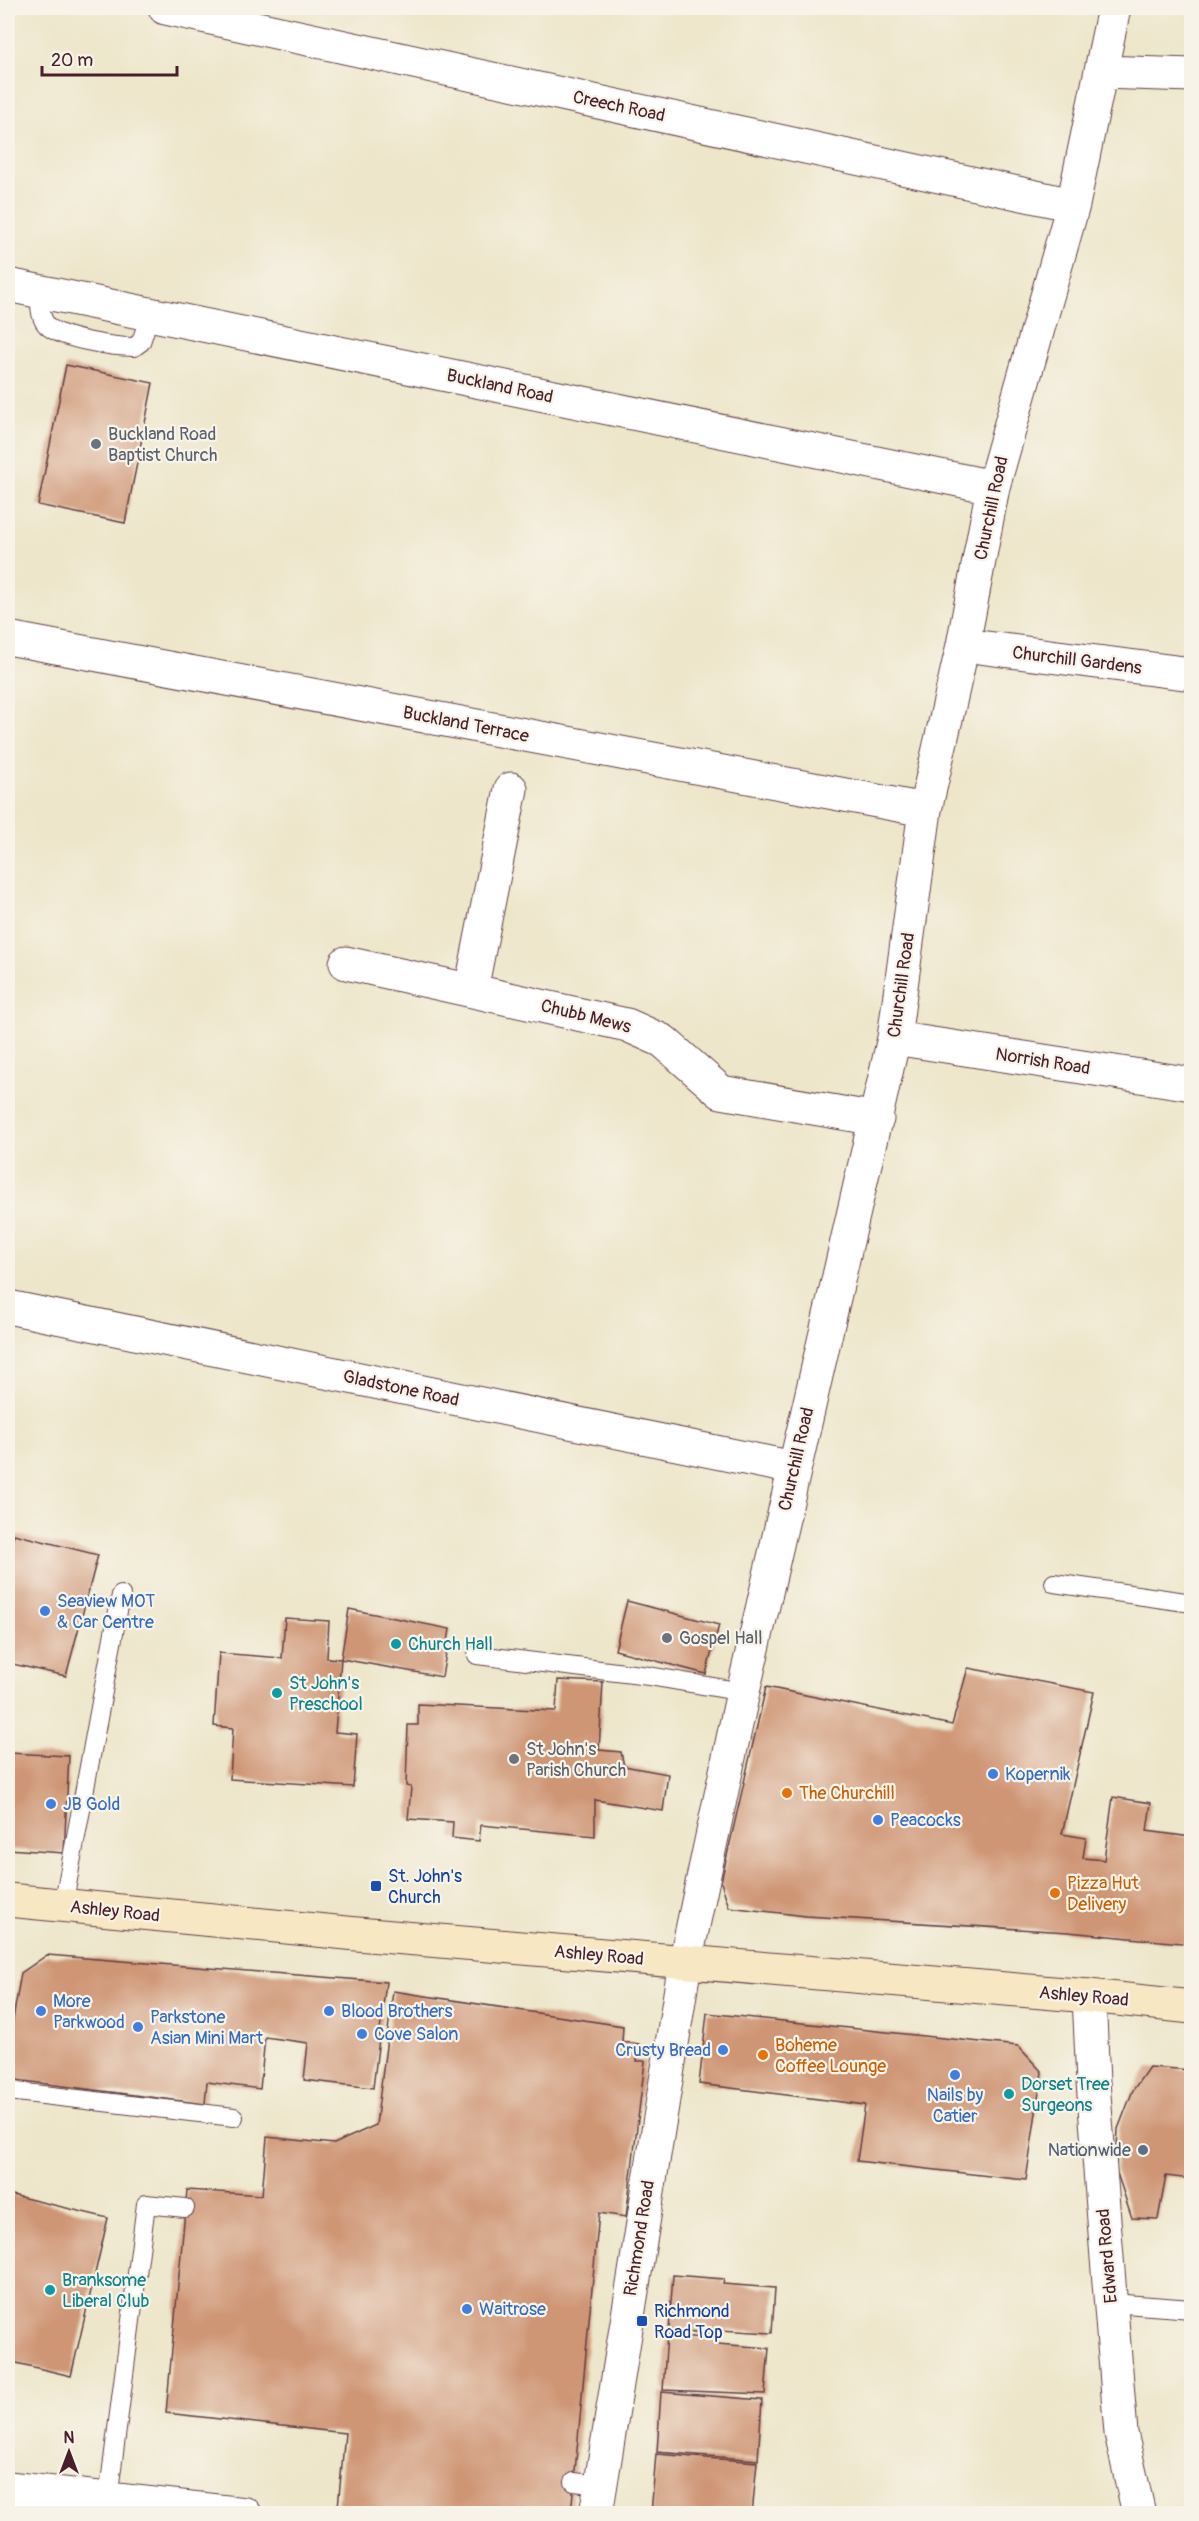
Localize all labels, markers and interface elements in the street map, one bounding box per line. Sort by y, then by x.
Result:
scale bar [42,39,177,77]
text: 20 m [51,49,93,72]
street label: Creech Road [571,85,667,127]
street label: Buckland Road [445,364,555,409]
place label: Buckland Road Baptist Church [108,423,217,467]
marker: Buckland Road Baptist Church [89,437,103,451]
street label: Churchill Road [969,454,1014,562]
street label: Churchill Gardens [1011,641,1143,680]
street label: Buckland Terrace [401,701,531,748]
street label: Churchill Road [883,931,920,1039]
street label: Chubb Mews [538,994,633,1039]
street label: Norrish Road [994,1043,1092,1080]
street label: Gladstone Road [341,1365,461,1412]
street label: Churchill Road [773,1405,820,1513]
place label: Seaview MOT & Car Centre [57,1590,155,1634]
marker: Seaview MOT & Car Centre [38,1604,52,1618]
place label: Gospel Hall [679,1627,763,1650]
marker: Gospel Hall [660,1631,674,1645]
place label: Church Hall [408,1633,493,1656]
marker: Church Hall [389,1637,403,1651]
place label: St John's Preschool [289,1672,363,1716]
marker: St John's Preschool [270,1686,284,1700]
place label: St John's Parish Church [526,1738,626,1782]
marker: St John's Parish Church [507,1752,521,1766]
place label: Kopernik [1005,1763,1071,1786]
marker: Kopernik [986,1767,1000,1781]
place label: The Churchill [799,1782,895,1805]
marker: The Churchill [780,1786,794,1800]
place label: JB Gold [63,1793,120,1816]
marker: JB Gold [44,1797,58,1811]
place label: Peacocks [890,1809,961,1832]
marker: Peacocks [871,1813,885,1827]
place label: St. John's Church [388,1865,462,1909]
place label: Pizza Hut Delivery [1067,1872,1140,1916]
marker: St. John's Church [369,1879,383,1893]
marker: Pizza Hut Delivery [1048,1886,1062,1900]
street label: Ashley Road [69,1895,161,1928]
street label: Ashley Road [553,1940,645,1971]
street label: Ashley Road [1038,1981,1130,2012]
place label: More Parkwood [53,1990,125,2034]
place label: Blood Brothers [341,2000,453,2023]
marker: More Parkwood [34,2004,48,2018]
marker: Blood Brothers [322,2004,336,2018]
place label: Parkstone Asian Mini Mart [150,2006,264,2050]
marker: Parkstone Asian Mini Mart [131,2020,145,2034]
place label: Cove Salon [374,2023,458,2046]
marker: Cove Salon [355,2027,369,2041]
place label: Boheme Coffee Lounge [775,2034,886,2078]
place label: Crusty Bread [615,2039,711,2062]
marker: Crusty Bread [716,2043,730,2057]
marker: Boheme Coffee Lounge [756,2048,770,2062]
marker: Nails by Catier [948,2068,962,2082]
place label: Dorset Tree Surgeons [1021,2073,1110,2117]
place label: Nails by Catier [927,2084,984,2128]
marker: Dorset Tree Surgeons [1002,2087,1016,2101]
place label: Nationwide [1048,2139,1131,2162]
marker: Nationwide [1136,2143,1150,2157]
street label: Richmond Road [619,2179,660,2298]
street label: Edward Road [1092,2208,1123,2304]
place label: Branksome Liberal Club [62,2269,149,2313]
marker: Branksome Liberal Club [43,2283,57,2297]
place label: Waitrose [479,2298,546,2321]
place label: Richmond Road Top [654,2300,730,2344]
marker: Waitrose [460,2302,474,2316]
marker: Richmond Road Top [635,2314,649,2328]
north arrow [39,2422,99,2482]
text: N [64,2428,75,2448]

